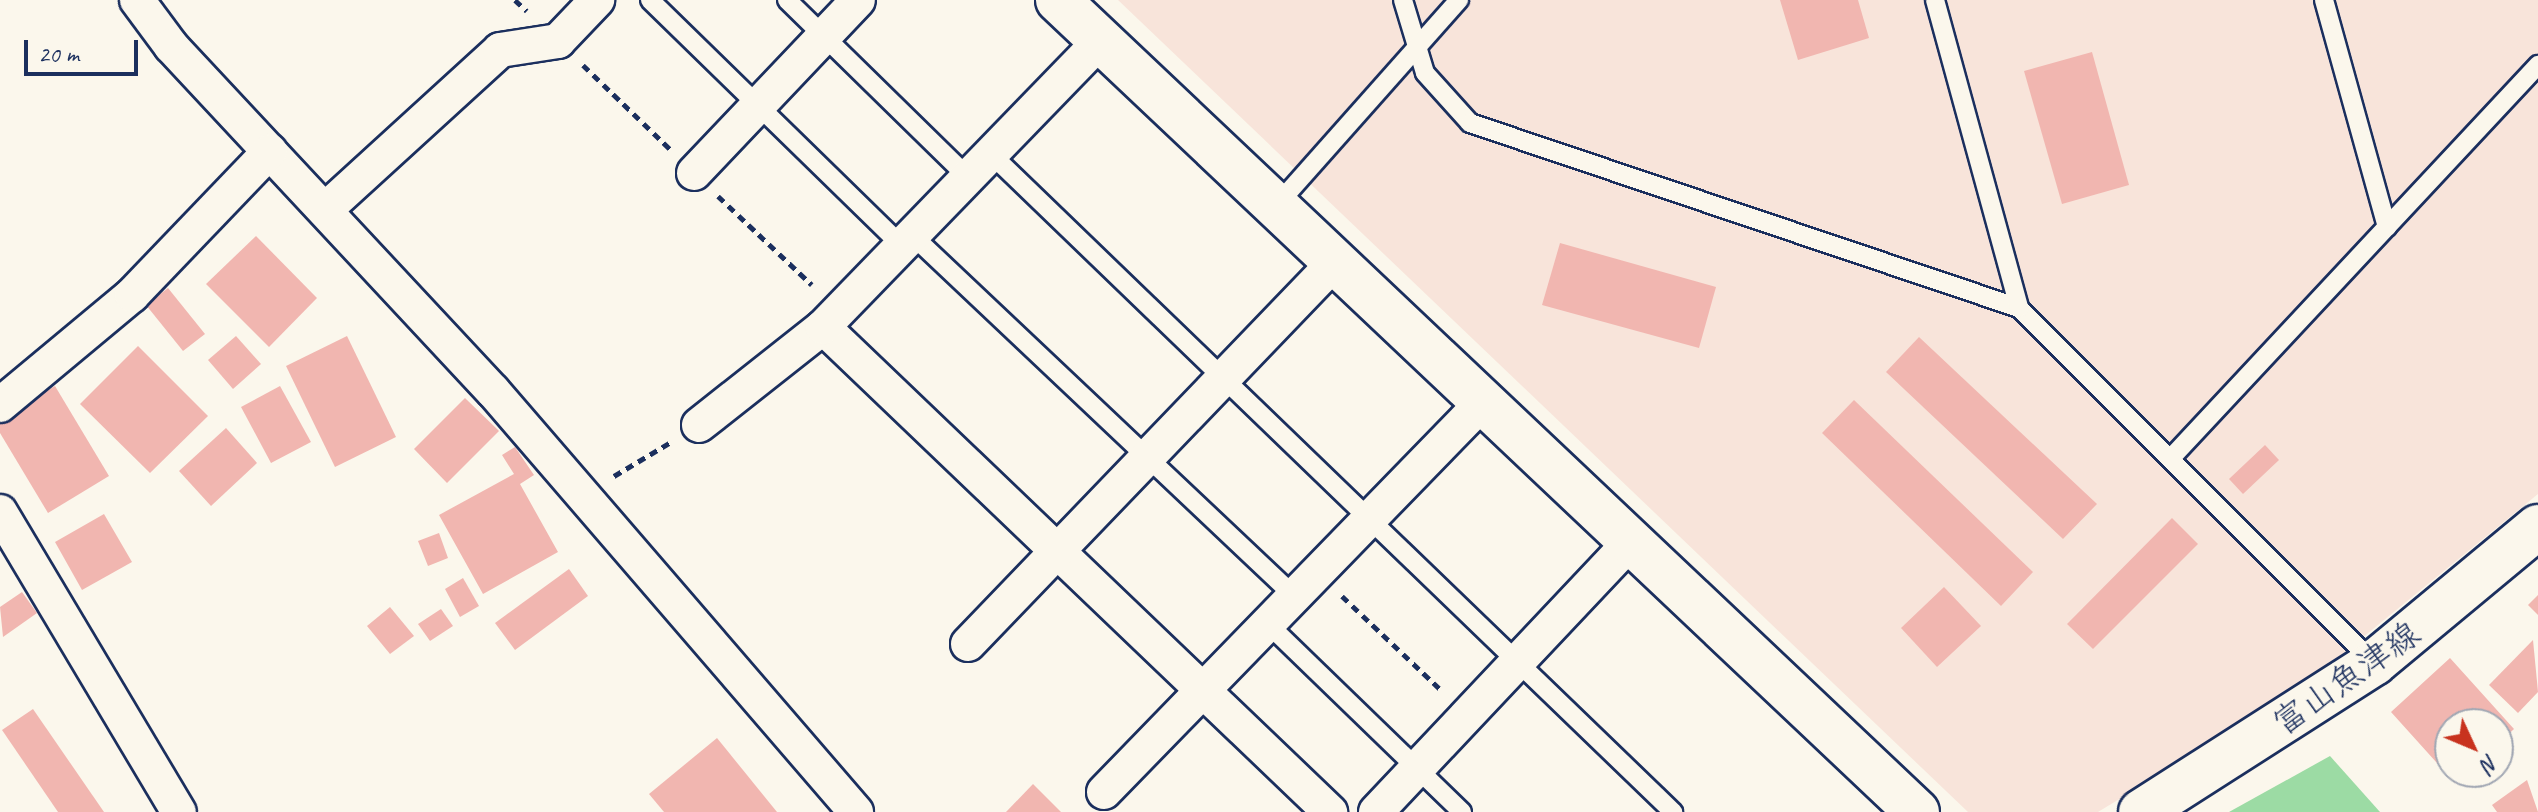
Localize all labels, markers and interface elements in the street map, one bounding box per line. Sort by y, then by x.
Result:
scale bar [28,24,142,74]
text: 20 m [38,39,79,69]
street label: 富山魚津線 [2265,613,2427,743]
north arrow [2434,708,2514,788]
text: N [2475,749,2505,778]

